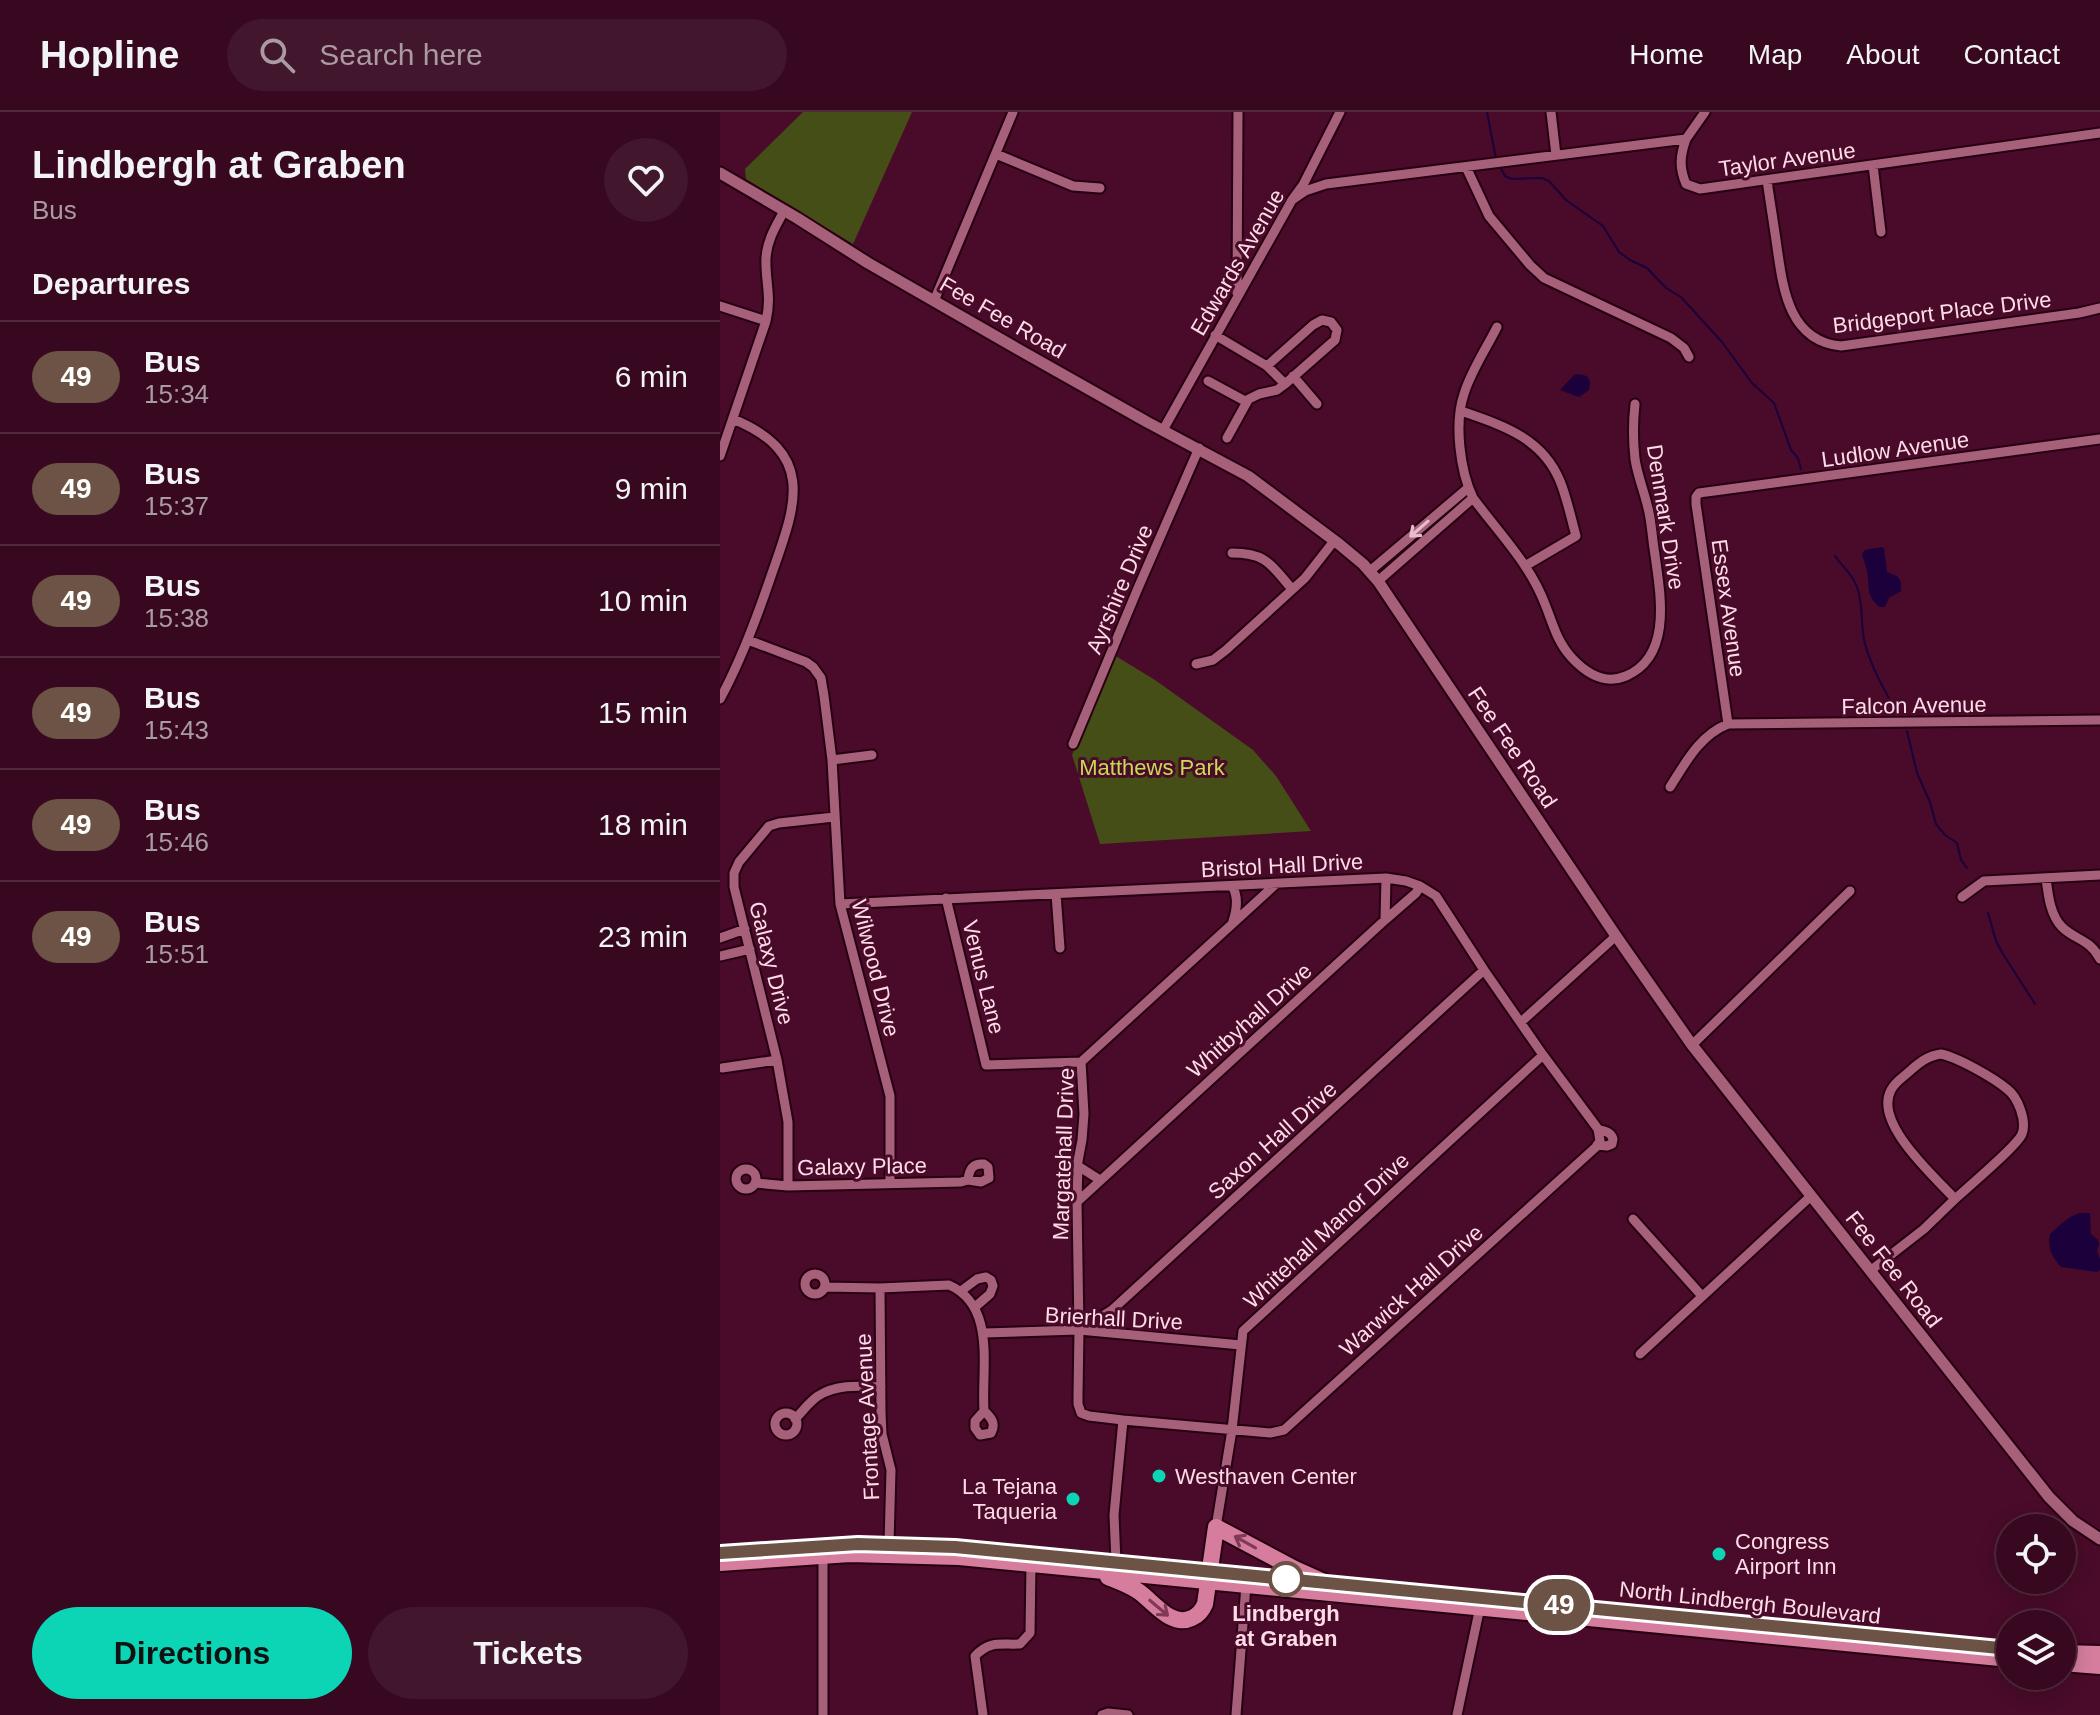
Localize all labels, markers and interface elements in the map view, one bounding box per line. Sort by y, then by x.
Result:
search box [227,19,787,91]
icon: search [255,33,299,77]
text: Hopline [40,34,179,76]
text: Search here [319,38,483,71]
text: Home [1629,39,1704,70]
text: Map [1748,39,1802,70]
text: About [1846,39,1920,70]
text: Contact [1964,39,2060,70]
button: heart [604,138,688,222]
street label: Taylor Avenue [1717,138,1857,181]
text: Lindbergh at Graben [32,144,406,186]
street label: Edwards Avenue [1185,185,1289,340]
text: Bus [32,195,77,225]
text: Departures [32,267,190,300]
street label: Fee Fee Road [936,271,1070,363]
street label: Bridgeport Place Drive [1831,287,2053,338]
text: Bus [144,345,201,378]
text: 6 min [615,360,688,393]
text: 49 [60,361,92,392]
text: 15:34 [144,379,209,409]
street label: Ludlow Avenue [1820,427,1971,472]
street label: Denmark Drive [1642,443,1689,591]
text: Bus [144,457,201,490]
text: 9 min [615,472,688,505]
text: 49 [60,473,92,504]
text: 15:37 [144,491,209,521]
one-way arrow [1409,520,1430,538]
street label: Ayrshire Drive [1081,521,1158,657]
street label: Essex Avenue [1706,537,1751,679]
text: Bus [144,569,201,602]
text: 10 min [598,584,688,617]
text: 49 [60,585,92,616]
text: 15:38 [144,603,209,633]
text: Bus [144,681,201,714]
street label: Fee Fee Road [1463,682,1562,813]
street label: Falcon Avenue [1841,692,1987,719]
text: 15 min [598,696,688,729]
text: 49 [60,697,92,728]
text: 15:43 [144,715,209,745]
park label: Matthews Park [1079,755,1226,780]
text: Bus [144,793,201,826]
text: 18 min [598,808,688,841]
text: 49 [60,809,92,840]
text: 15:46 [144,827,209,857]
street label: Bristol Hall Drive [1200,849,1364,882]
street label: Wilwood Drive [846,897,905,1039]
street label: Galaxy Drive [744,899,799,1027]
text: Bus [144,905,201,938]
street label: Venus Lane [957,918,1010,1037]
text: 23 min [598,920,688,953]
text: 49 [60,921,92,952]
text: 15:51 [144,939,209,969]
street label: Whitbyhall Drive [1182,958,1317,1083]
street label: Margatehall Drive [1048,1067,1079,1241]
street label: Saxon Hall Drive [1203,1076,1342,1204]
street label: Whitehall Manor Drive [1239,1147,1414,1313]
street label: Galaxy Place [797,1153,927,1180]
street label: Fee Fee Road [1840,1206,1947,1332]
street label: Warwick Hall Drive [1335,1220,1488,1361]
street label: Brierhall Drive [1044,1302,1184,1335]
street label: Frontage Avenue [851,1333,884,1501]
place label: Westhaven Center [1175,1464,1357,1489]
marker: Westhaven Center [1150,1467,1168,1485]
place label: La Tejana Taqueria [962,1474,1058,1524]
marker: La Tejana Taqueria [1064,1490,1082,1508]
map controls [1996,1514,2076,1690]
button: locate [1996,1514,2076,1594]
place label: Congress Airport Inn [1735,1529,1837,1579]
one-way arrow [1234,1534,1257,1550]
marker: Congress Airport Inn [1710,1545,1728,1563]
marker: Lindbergh at Graben [1269,1562,1303,1596]
street label: North Lindbergh Boulevard [1618,1576,1882,1629]
line badge: 49 [1523,1579,1595,1631]
text: 49 [1543,1589,1575,1620]
one-way arrow [1149,1599,1169,1617]
place label: Lindbergh at Graben [1232,1601,1340,1651]
button: Directions [32,1607,352,1699]
button: Tickets [368,1607,688,1699]
button: layers [1996,1610,2076,1690]

